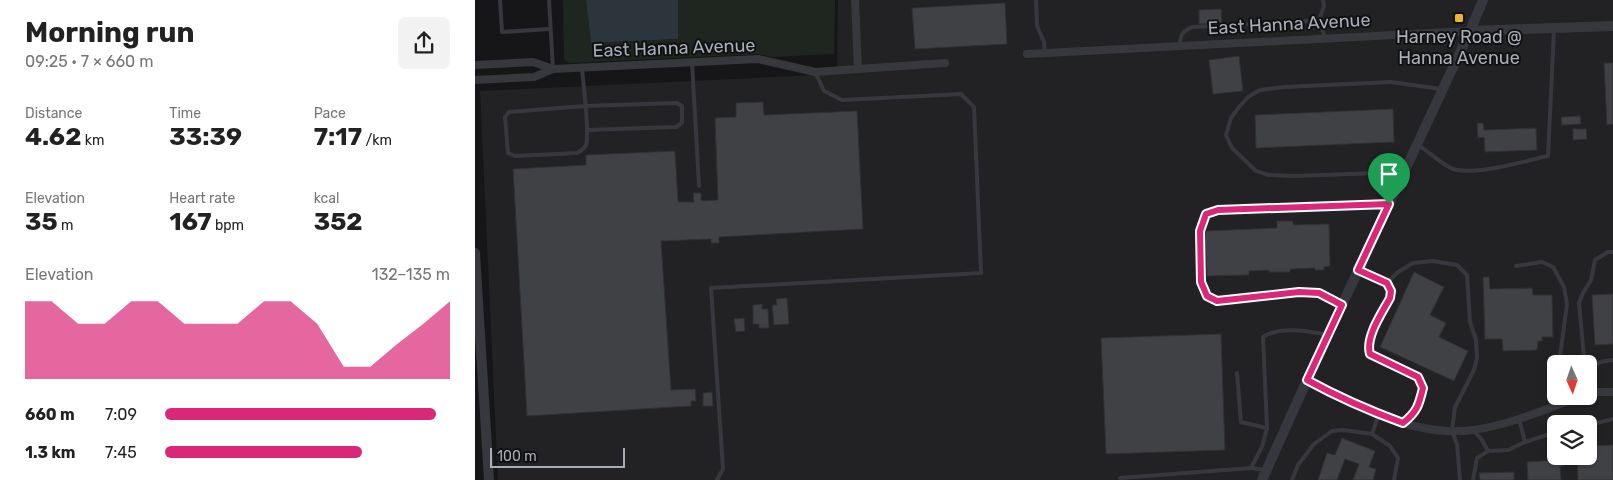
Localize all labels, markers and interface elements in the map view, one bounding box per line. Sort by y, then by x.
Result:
street label: East Hanna Avenue [1207,9,1371,39]
marker: Harney Road @ Hanna Avenue [1453,12,1465,24]
text: Morning run [25,16,194,49]
button: share [398,17,450,69]
place label: Harney Road @ Hanna Avenue [1396,26,1522,69]
street label: East Hanna Avenue [592,34,756,62]
text: 09:25 · 7 × 660 m [25,52,153,71]
text: Distance [25,105,82,122]
text: Time [169,105,201,122]
text: Pace [314,105,346,122]
text: 4.62 [25,122,81,151]
text: 33:39 [169,122,242,151]
text: 7:17 [314,122,362,151]
text: km [81,132,105,149]
text: /km [362,132,392,149]
pin [1368,153,1410,204]
icon: arrive [1375,160,1403,188]
text: Elevation [25,190,85,207]
text: Heart rate [169,190,235,207]
text: kcal [314,190,339,207]
text: 35 [25,207,58,236]
text: 167 [169,207,212,236]
text: 352 [314,207,363,236]
text: m [58,217,74,234]
text: bpm [212,217,244,234]
text: Elevation [25,265,94,284]
text: 132–135 m [372,265,450,284]
north arrow [1547,355,1597,405]
map controls [1547,355,1597,465]
text: 660 m [25,405,75,424]
text: 7:09 [105,405,137,424]
button: layers [1547,415,1597,465]
text: 1.3 km [25,443,75,462]
text: 7:45 [105,443,137,462]
scale bar [490,445,625,468]
text: 100 m [497,448,537,465]

